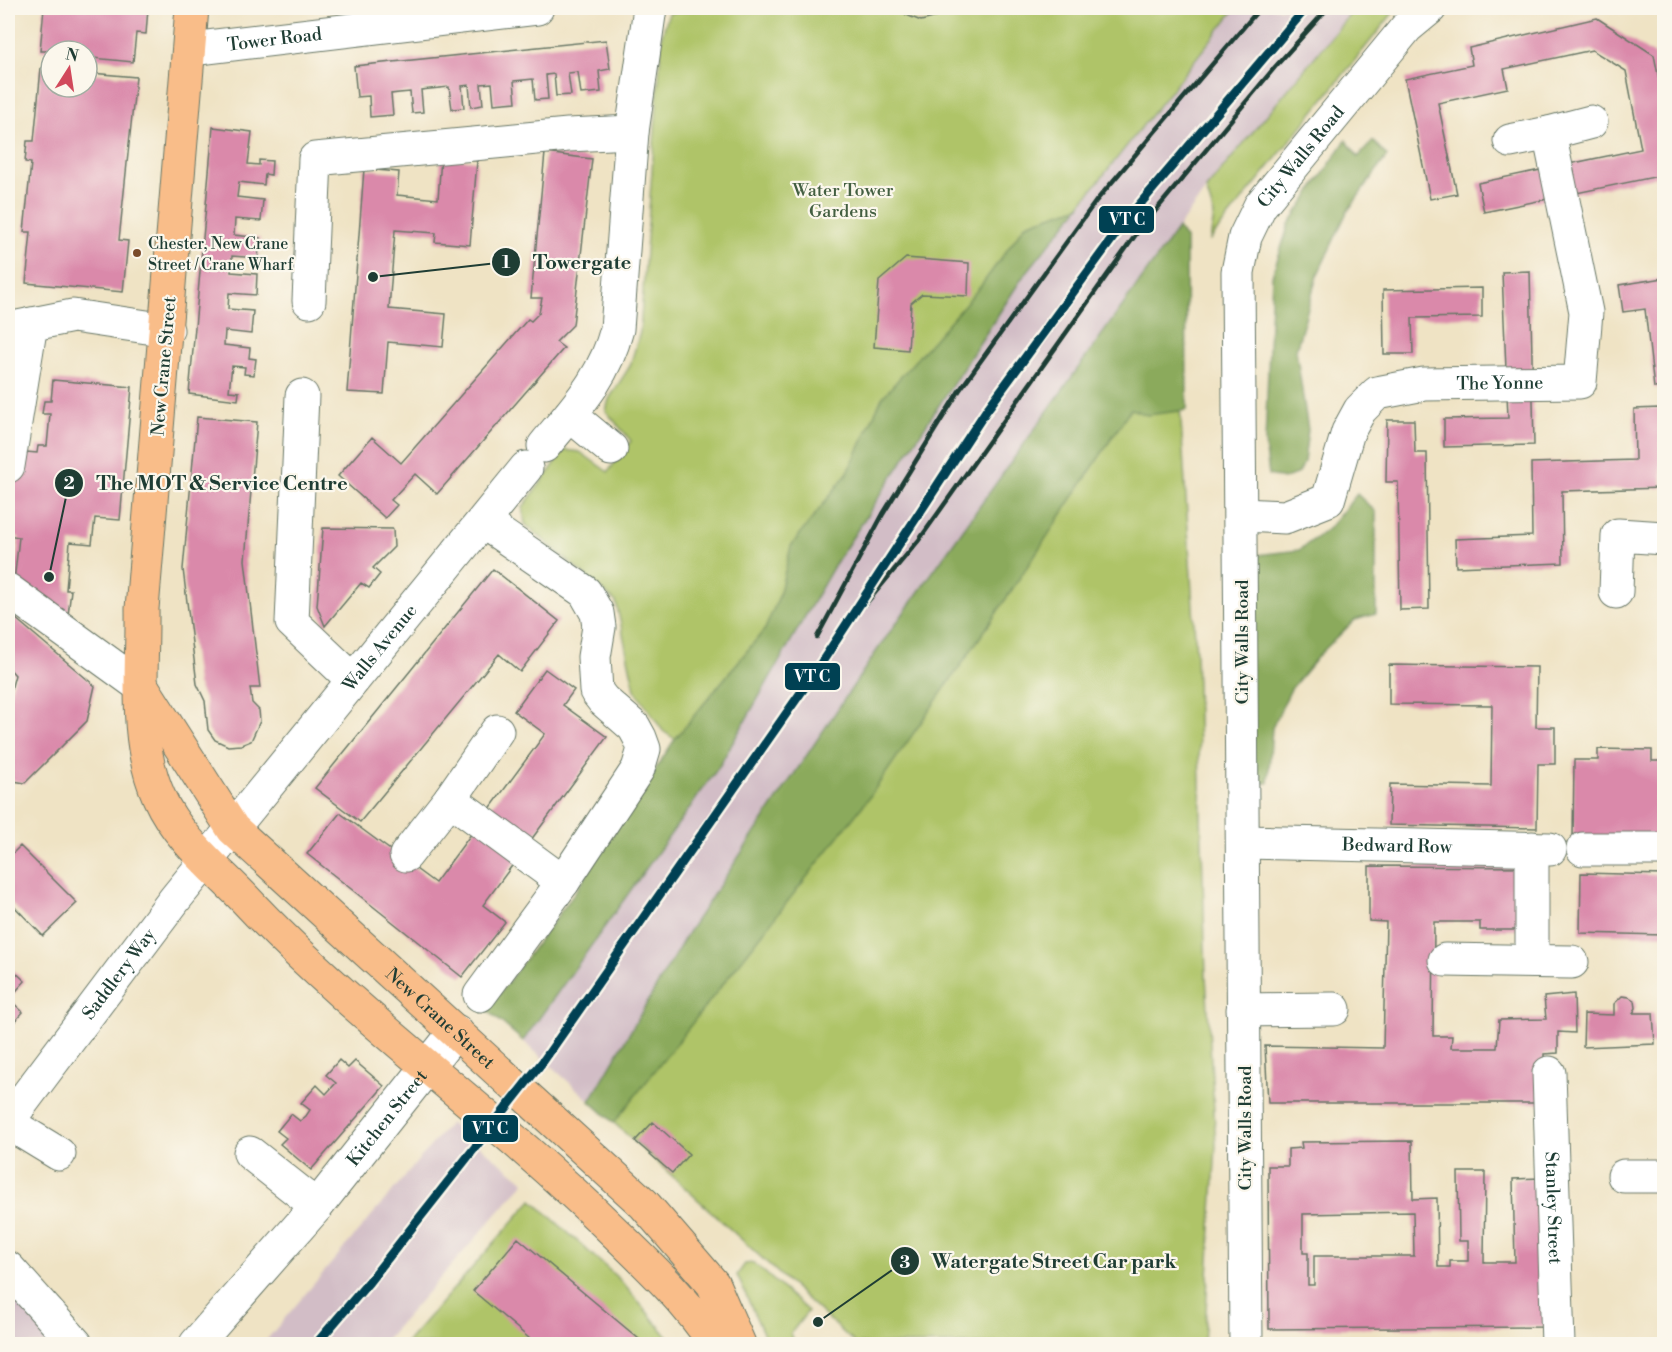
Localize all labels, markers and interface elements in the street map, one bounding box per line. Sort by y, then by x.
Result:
street label: Tower Road [226,22,324,56]
north arrow [39,39,99,99]
text: N [64,44,81,66]
street label: City Walls Road [1252,100,1350,212]
park label: Water Tower Gardens [791,179,894,223]
line badge: VT C [1098,205,1155,234]
text: VT C [1108,210,1145,230]
place label: Chester, New Crane Street / Crane Wharf [148,234,294,275]
callout: Towergate [491,243,643,281]
marker: Chester, New Crane Street / Crane Wharf [131,247,143,259]
text: 1 [502,251,511,274]
text: Towergate [533,251,631,276]
street label: New Crane Street [146,295,182,437]
street label: The Yonne [1456,371,1544,395]
callout: The MOT & Service Centre [54,464,360,502]
text: 2 [63,472,75,495]
text: The MOT & Service Centre [96,472,348,497]
street label: City Walls Road [1231,579,1254,705]
street label: Walls Avenue [337,599,422,697]
line badge: VT C [784,662,841,691]
text: VT C [793,667,830,687]
street label: Bedward Row [1341,833,1453,858]
street label: Saddlery Way [77,924,160,1024]
street label: New Crane Street [381,963,500,1074]
street label: Kitchen Street [342,1064,433,1171]
street label: City Walls Road [1234,1065,1257,1191]
line badge: VT C [462,1114,519,1143]
text: VT C [471,1119,508,1139]
street label: Stanley Street [1540,1151,1567,1265]
callout: Watergate Street Car park [890,1242,1189,1280]
text: Watergate Street Car park [930,1250,1177,1275]
text: 3 [900,1251,911,1274]

